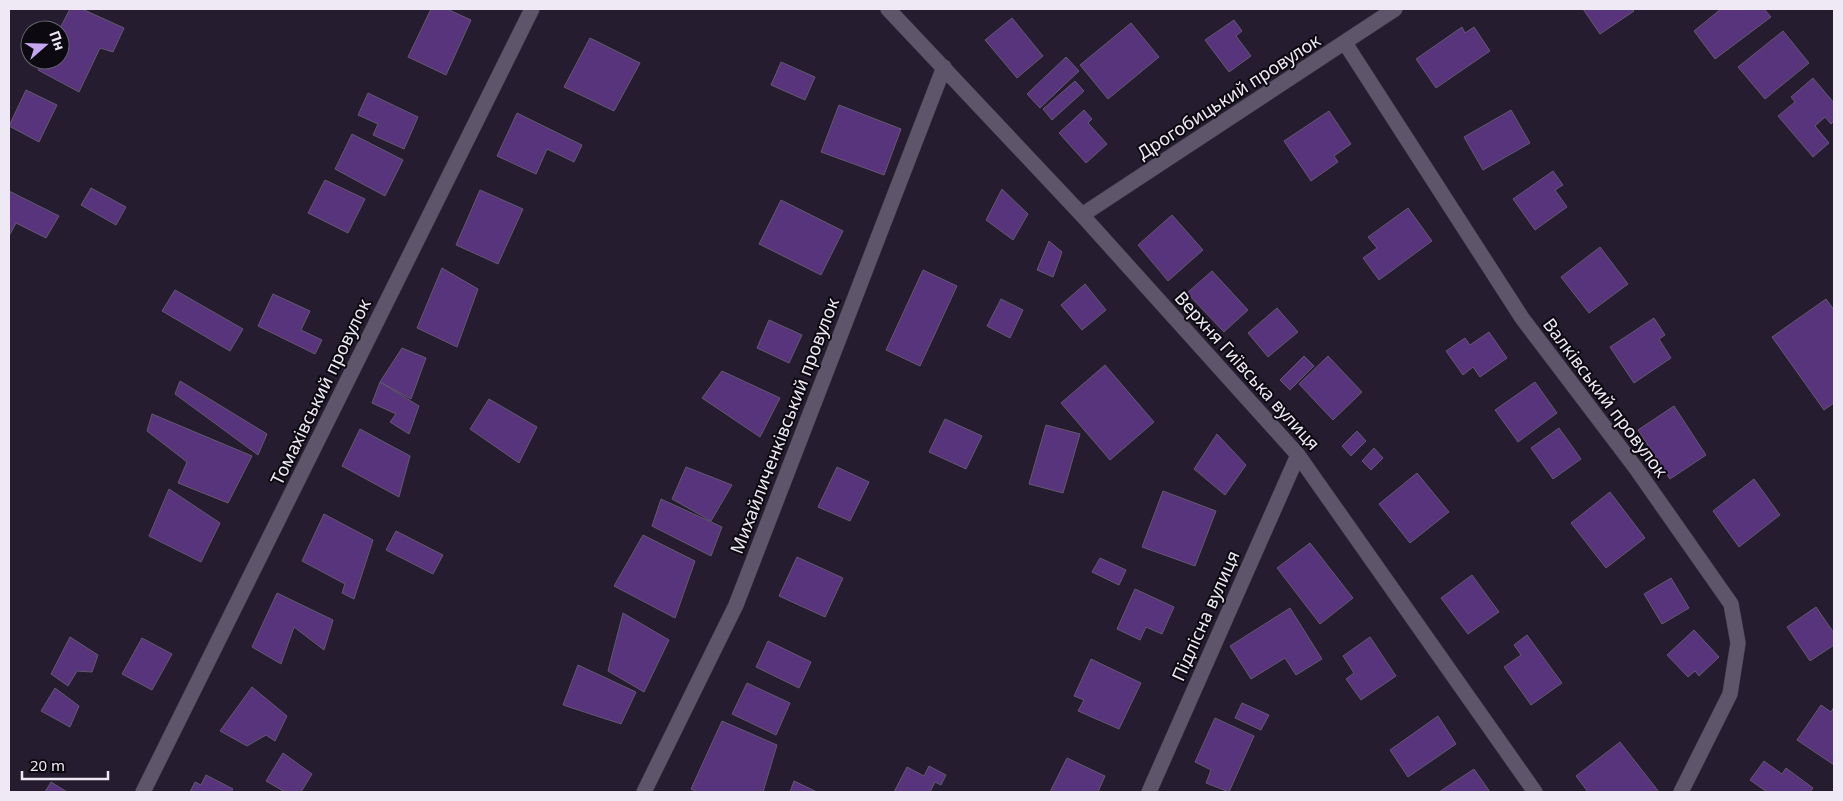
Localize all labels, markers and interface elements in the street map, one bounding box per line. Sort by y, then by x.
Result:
north arrow [20,20,70,70]
text: Пн [45,28,70,53]
street label: Дрогобицький провулок [1132,28,1325,165]
street label: Верхня Гиївська вулиця [1170,286,1326,455]
street label: Томахівський провулок [265,294,376,489]
street label: Михайличенківський провулок [724,294,844,557]
street label: Валківський провулок [1538,313,1674,482]
street label: Підлісна вулиця [1166,547,1245,685]
scale bar [22,748,109,780]
text: 20 m [30,755,65,775]

